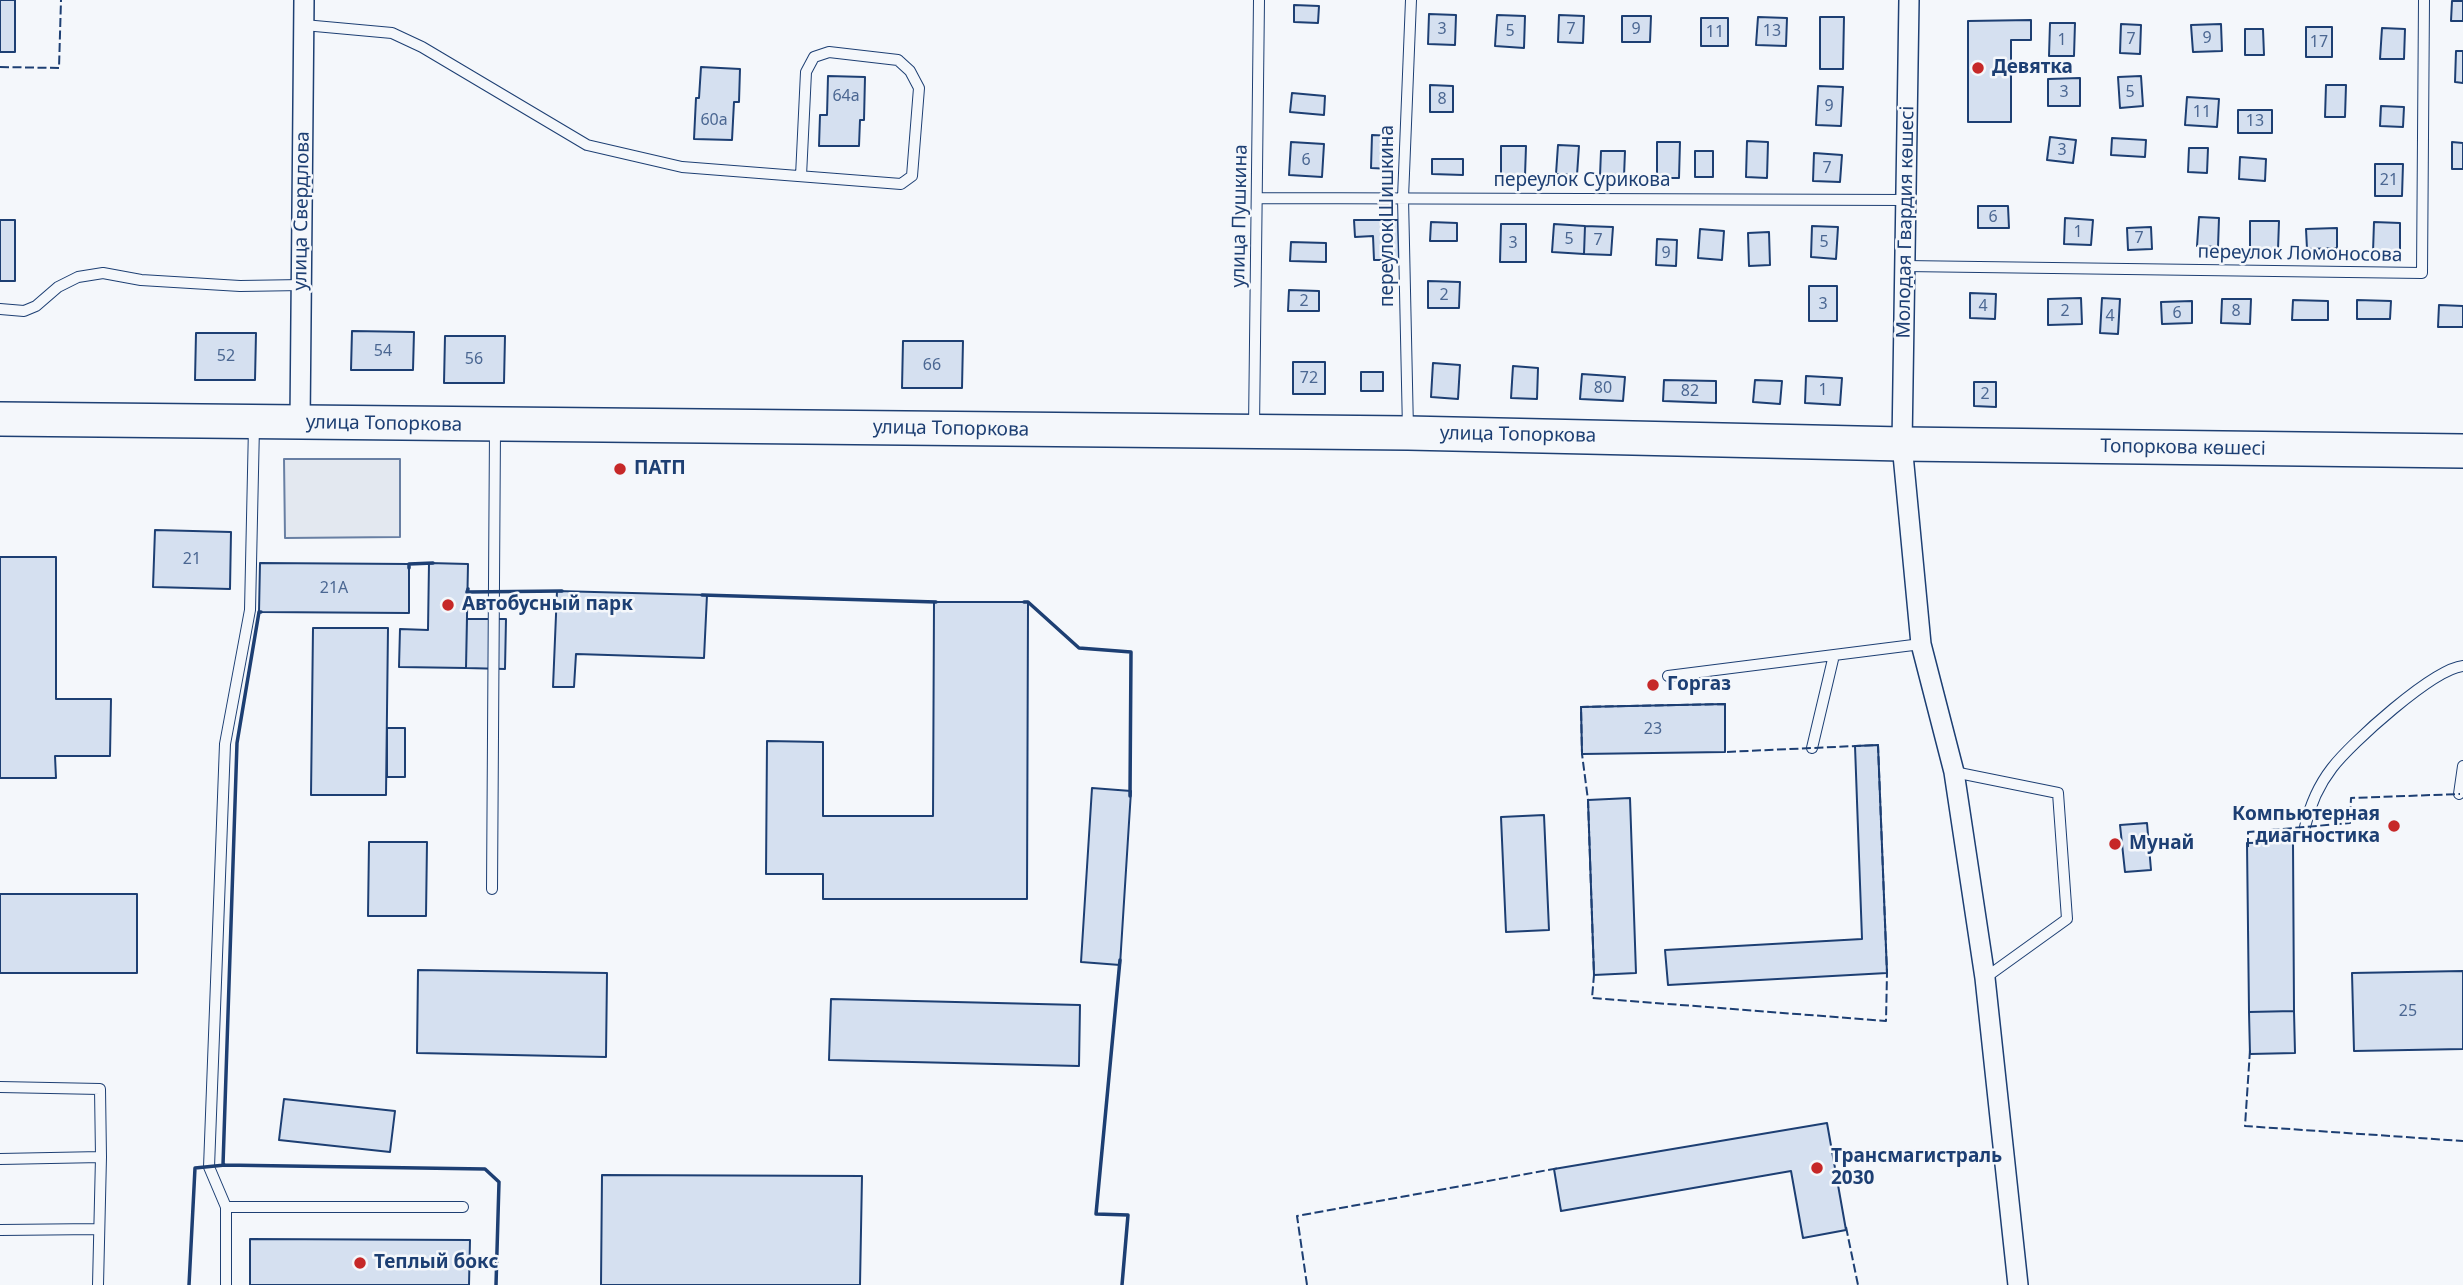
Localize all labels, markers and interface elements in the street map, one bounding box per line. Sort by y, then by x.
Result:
house number: 3 [1437,19,1447,39]
house number: 7 [1566,19,1576,39]
house number: 9 [1631,19,1641,39]
house number: 5 [1505,21,1515,41]
house number: 13 [1763,21,1781,41]
house number: 11 [1706,22,1724,42]
house number: 9 [2202,28,2212,48]
house number: 7 [2126,29,2136,49]
house number: 1 [2057,30,2067,50]
house number: 17 [2310,32,2328,52]
place label: Девятка [1992,57,2073,79]
marker: Девятка [1970,60,1986,76]
house number: 3 [2059,82,2069,102]
house number: 5 [2125,82,2135,102]
house number: 64а [832,86,860,106]
house number: 8 [1437,89,1447,109]
house number: 9 [1824,96,1834,116]
house number: 11 [2193,102,2211,122]
street label: Молодая Гвардия көшесі [1893,105,1919,339]
house number: 60а [700,110,728,130]
house number: 13 [2246,111,2264,131]
street label: переулок Шишкина [1377,125,1399,307]
street label: улица Свердлова [289,131,315,291]
house number: 3 [2057,140,2067,160]
street label: улица Пушкина [1227,144,1253,288]
house number: 6 [1301,150,1311,170]
house number: 7 [1822,158,1832,178]
street label: переулок Сурикова [1493,170,1671,192]
house number: 21 [2380,170,2398,190]
house number: 6 [1988,207,1998,227]
house number: 1 [2073,222,2083,242]
house number: 7 [2134,228,2144,248]
house number: 5 [1564,229,1574,249]
house number: 7 [1593,230,1603,250]
house number: 5 [1819,232,1829,252]
house number: 3 [1508,233,1518,253]
street label: переулок Ломоносова [2197,241,2403,267]
house number: 9 [1661,243,1671,263]
house number: 2 [1439,285,1449,305]
house number: 2 [1299,291,1309,311]
house number: 3 [1818,294,1828,314]
house number: 4 [1978,296,1988,316]
house number: 2 [2060,301,2070,321]
house number: 8 [2231,301,2241,321]
house number: 6 [2172,303,2182,323]
house number: 4 [2105,306,2115,326]
house number: 54 [374,341,392,361]
house number: 52 [217,346,235,366]
house number: 56 [465,349,483,369]
house number: 66 [923,355,941,375]
house number: 72 [1300,368,1318,388]
house number: 80 [1594,378,1612,398]
house number: 1 [1818,380,1828,400]
house number: 82 [1681,381,1699,401]
house number: 2 [1980,384,1990,404]
street label: улица Топоркова [306,411,462,437]
street label: улица Топоркова [873,416,1029,442]
street label: улица Топоркова [1440,422,1596,448]
street label: Топоркова көшесі [2100,435,2266,461]
place label: ПАТП [634,458,686,480]
marker: ПАТП [612,461,628,477]
house number: 21 [183,549,201,569]
house number: 21А [320,578,348,598]
place label: Автобусный парк [462,594,633,616]
marker: Автобусный парк [440,597,456,613]
place label: Горгаз [1667,674,1731,696]
marker: Горгаз [1645,677,1661,693]
house number: 23 [1644,719,1662,739]
place label: Компьютерная диагностика [2232,804,2380,848]
marker: Компьютерная диагностика [2386,818,2402,834]
place label: Мунай [2129,833,2194,855]
marker: Мунай [2107,836,2123,852]
house number: 25 [2399,1001,2417,1021]
place label: Трансмагистраль 2030 [1831,1146,2002,1190]
marker: Трансмагистраль 2030 [1809,1160,1825,1176]
place label: Теплый бокс [374,1252,498,1274]
marker: Теплый бокс [352,1255,368,1271]

